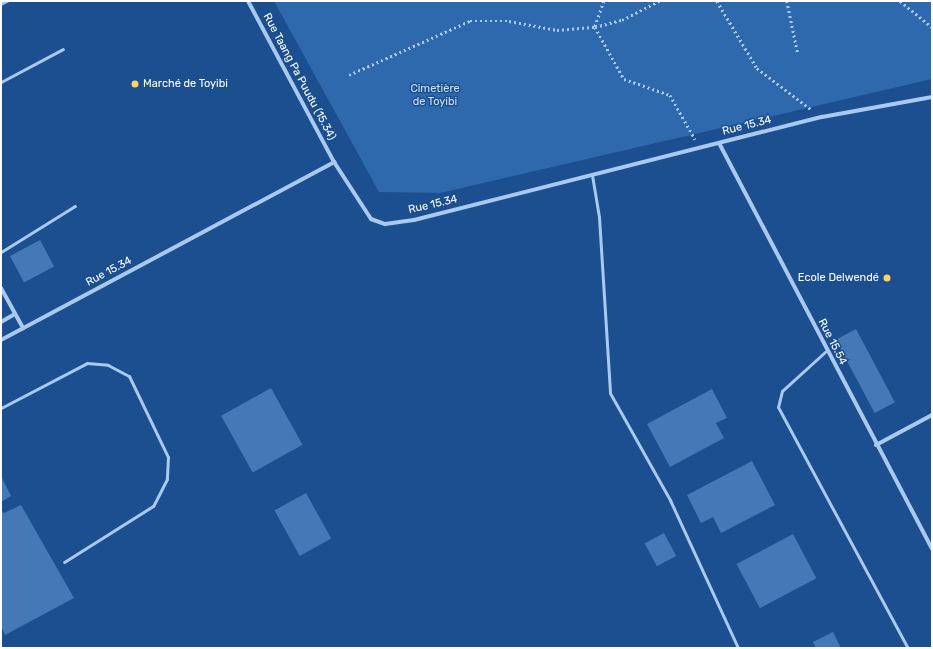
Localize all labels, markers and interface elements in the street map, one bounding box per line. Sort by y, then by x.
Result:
street label: Rue Taang Pa Puudu (15.34) [260,11,338,143]
place label: Marché de Toyibi [143,77,228,91]
marker: Marché de Toyibi [130,79,140,89]
park label: Cimetière de Toyibi [410,83,460,109]
street label: Rue 15.34 [721,114,773,138]
street label: Rue 15.34 [407,193,459,217]
street label: Rue 15.34 [84,254,134,290]
place label: Ecole Delwendé [798,271,879,285]
marker: Ecole Delwendé [882,273,892,283]
street label: Rue 15.54 [815,317,849,367]

